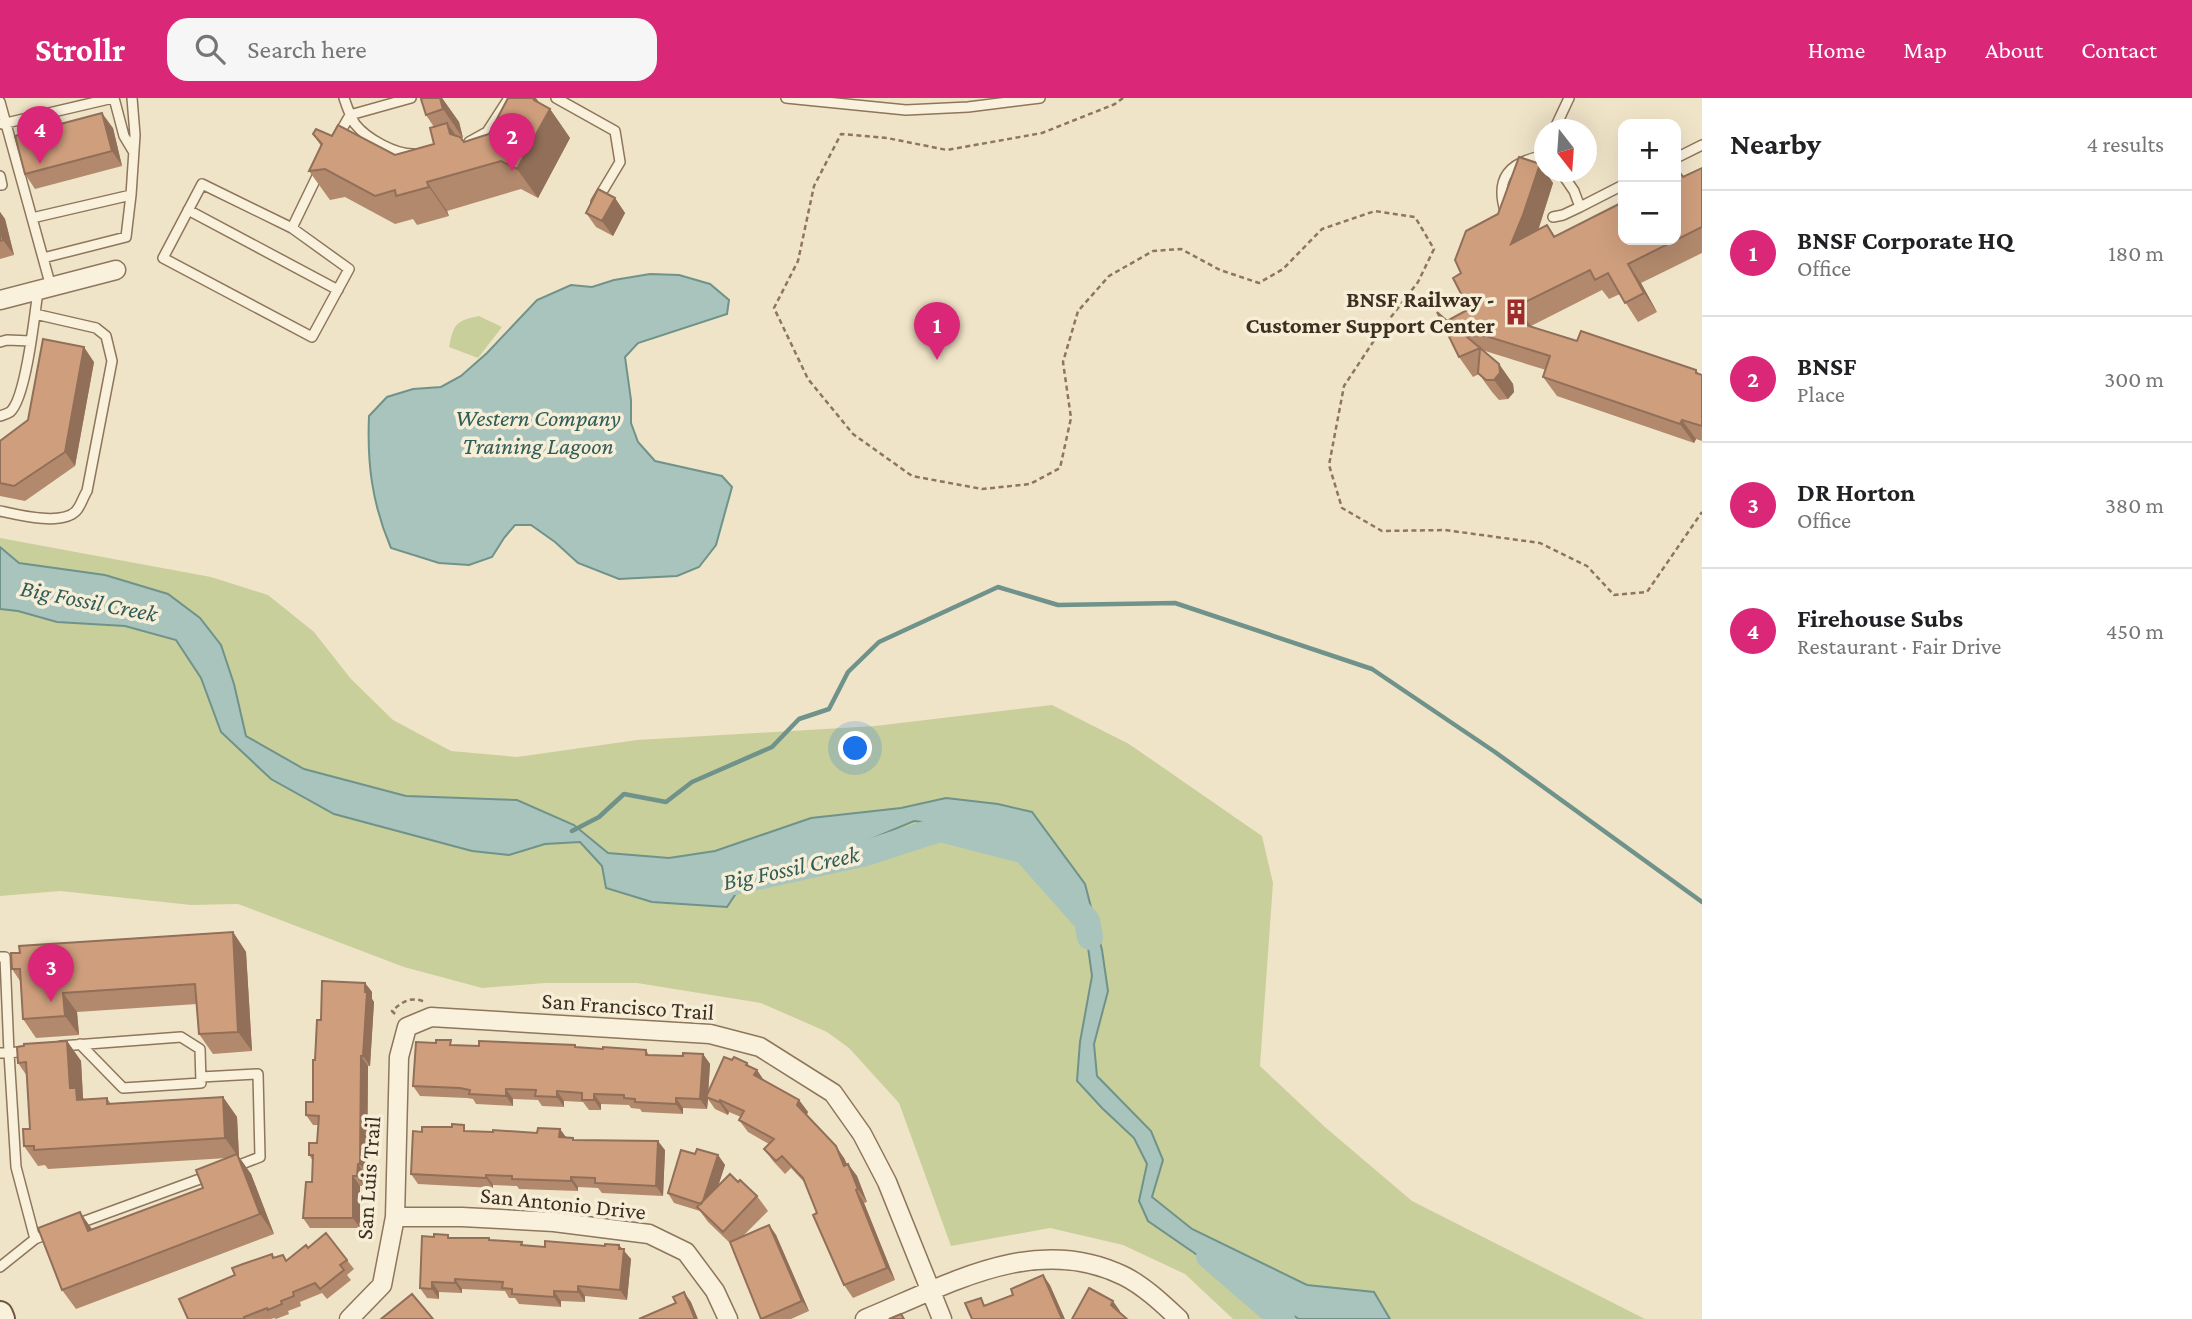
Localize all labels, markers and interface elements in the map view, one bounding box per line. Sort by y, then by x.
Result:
search box [167,18,657,81]
icon: search [191,30,229,68]
text: Strollr [35,31,125,68]
text: Search here [247,35,367,64]
text: Home [1808,36,1865,63]
text: Map [1903,36,1947,63]
text: About [1985,36,2043,63]
text: Contact [2081,36,2157,63]
pin: 4 [17,106,63,164]
pin: 2 [489,113,535,171]
north arrow [1534,119,1597,182]
map controls [1618,119,1681,245]
button: + [1618,119,1681,182]
text: Nearby [1730,127,1821,160]
text: 4 results [2086,131,2164,157]
button: − [1618,182,1681,245]
text: BNSF Corporate HQ [1797,226,2014,255]
text: 1 [1749,240,1757,266]
text: 180 m [2108,240,2164,266]
text: Office [1797,255,1851,281]
place label: BNSF Railway - Customer Support Center [1245,286,1495,338]
building icon: BNSF Railway - Customer Support Center [1501,297,1531,327]
pin: 1 [914,302,960,360]
text: BNSF [1797,352,1857,381]
text: 2 [1747,366,1759,392]
text: 300 m [2104,366,2164,392]
text: Place [1797,381,1845,407]
water label: Western Company Training Lagoon [455,404,621,459]
text: DR Horton [1797,478,1915,507]
text: 3 [1747,492,1759,518]
text: 380 m [2105,492,2164,518]
text: Office [1797,507,1851,533]
water label: Big Fossil Creek [18,574,161,627]
text: Firehouse Subs [1797,604,1963,633]
text: 4 [1747,618,1759,644]
text: 450 m [2106,618,2164,644]
text: Restaurant · Fair Drive [1797,633,2001,659]
your location [838,731,872,765]
water label: Big Fossil Creek [720,840,863,895]
pin: 3 [28,944,74,1002]
street label: San Francisco Trail [541,987,715,1025]
street label: San Luis Trail [351,1115,385,1241]
street label: San Antonio Drive [479,1181,647,1225]

